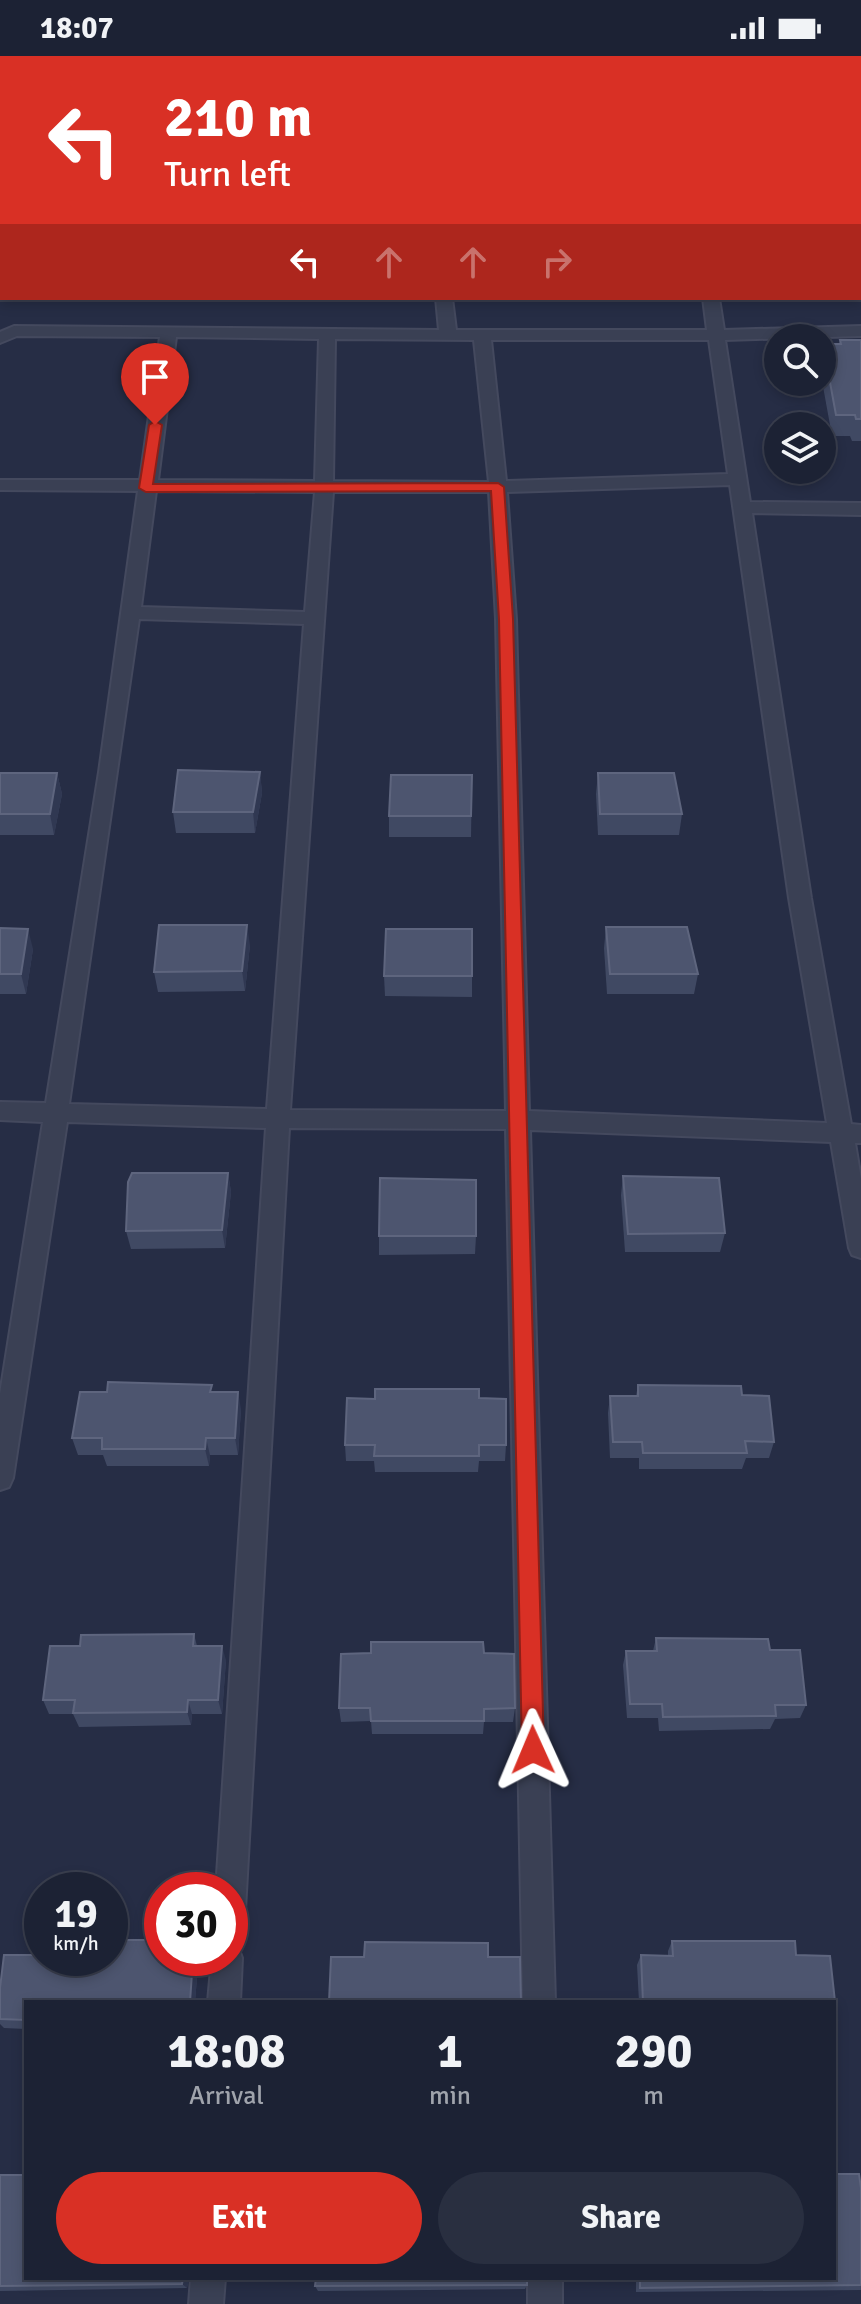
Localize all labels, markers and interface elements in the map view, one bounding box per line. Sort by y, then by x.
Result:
text: 18:07 [40,10,114,47]
text: 210 m [164,83,312,152]
icon: left [32,88,136,192]
text: Turn left [164,152,291,197]
icon: left [283,240,327,284]
icon: ahead [367,240,411,284]
icon: ahead [451,240,495,284]
icon: right [535,240,579,284]
map controls [764,324,836,484]
button: search [764,324,836,396]
pin [121,343,189,425]
icon: arrive [133,355,177,399]
button: layers [764,412,836,484]
position arrow [491,1708,575,1792]
speed limit sign: 30 [144,1872,248,1976]
text: 19 [54,1889,98,1939]
text: km/h [53,1931,99,1956]
text: 18:08 [168,2022,285,2081]
text: 1 [437,2022,463,2081]
text: 290 [615,2022,692,2081]
text: Arrival [189,2080,264,2112]
text: min [429,2080,471,2112]
text: m [643,2080,664,2112]
button: Exit [56,2172,422,2264]
button: Share [438,2172,804,2264]

